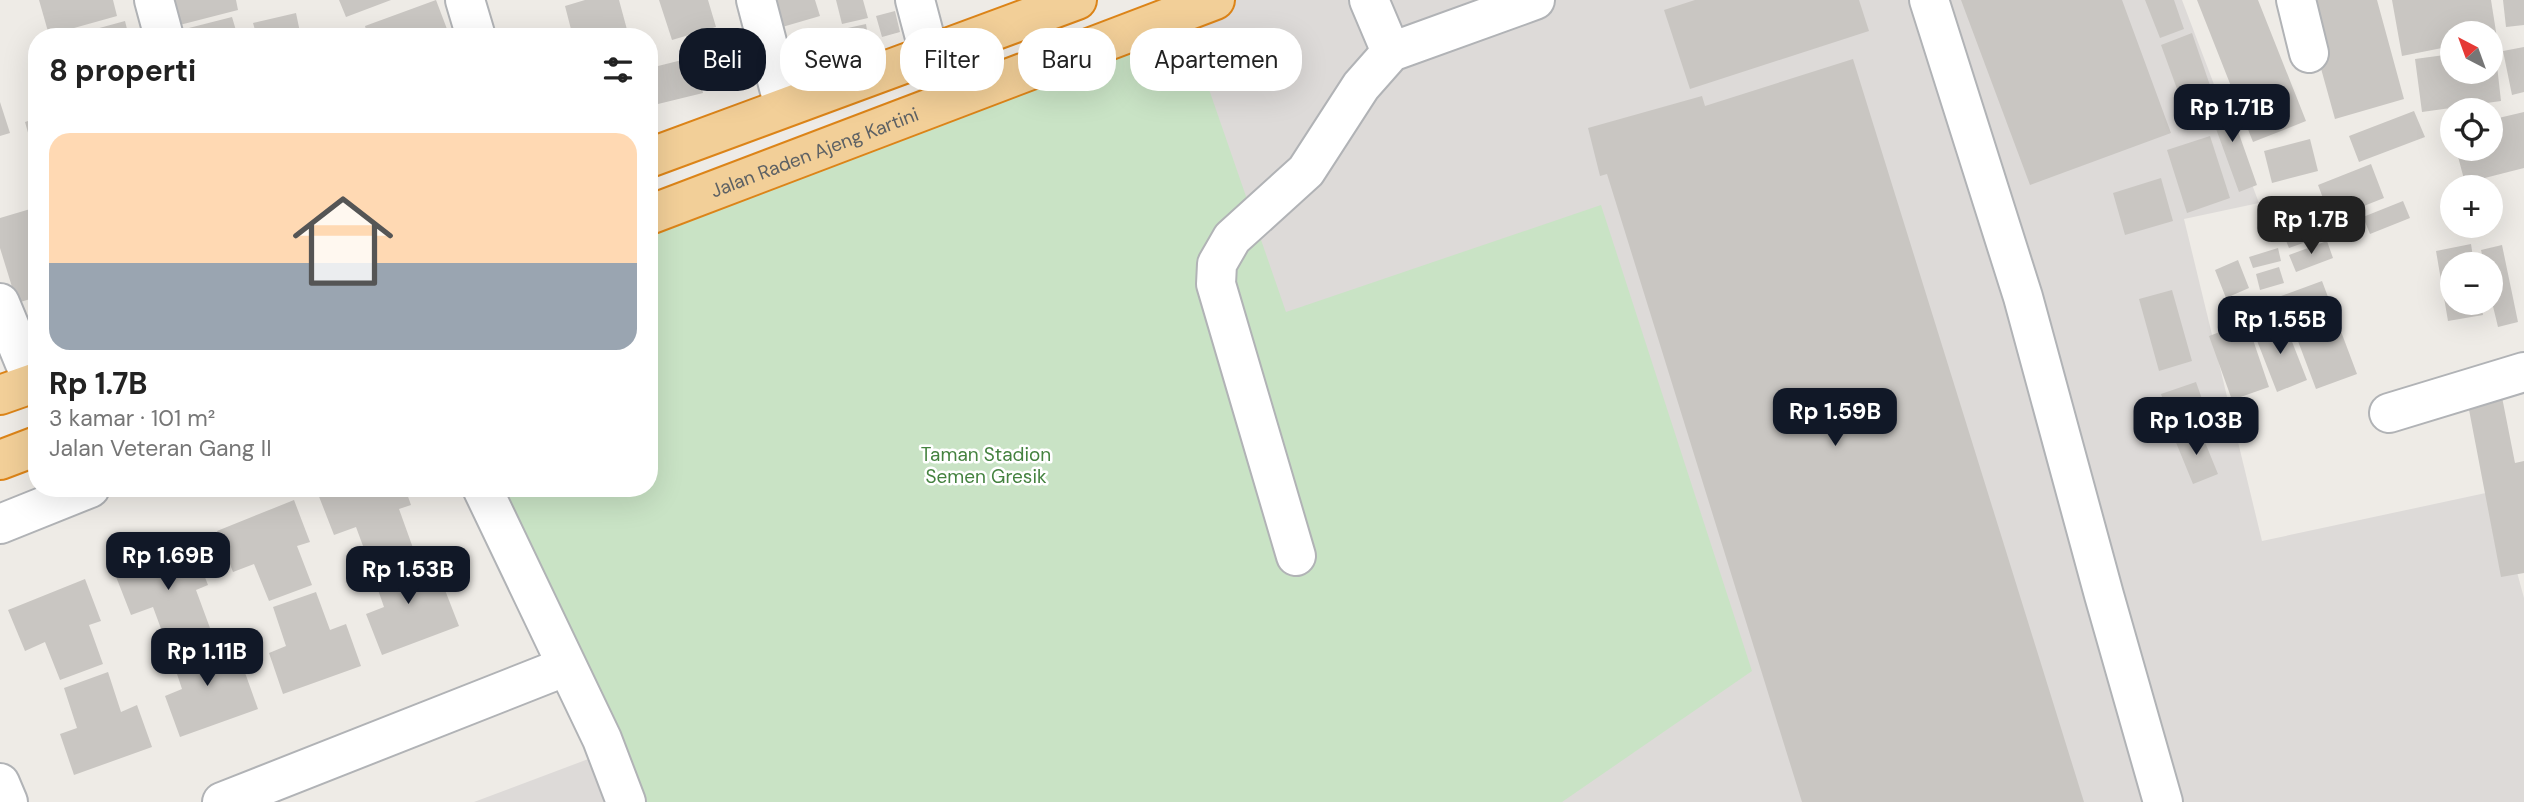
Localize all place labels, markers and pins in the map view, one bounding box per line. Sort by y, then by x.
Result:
pin: Rp 1.71B [2160,85,2304,144]
pin: Rp 1.7B [2246,196,2376,256]
pin: Rp 1.55B [2208,296,2352,356]
pin: Rp 1.59B [1763,388,1907,448]
pin: Rp 1.03B [2124,398,2268,457]
pin: Rp 1.69B [96,532,240,592]
pin: Rp 1.53B [336,546,480,606]
pin: Rp 1.11B [135,628,279,688]

